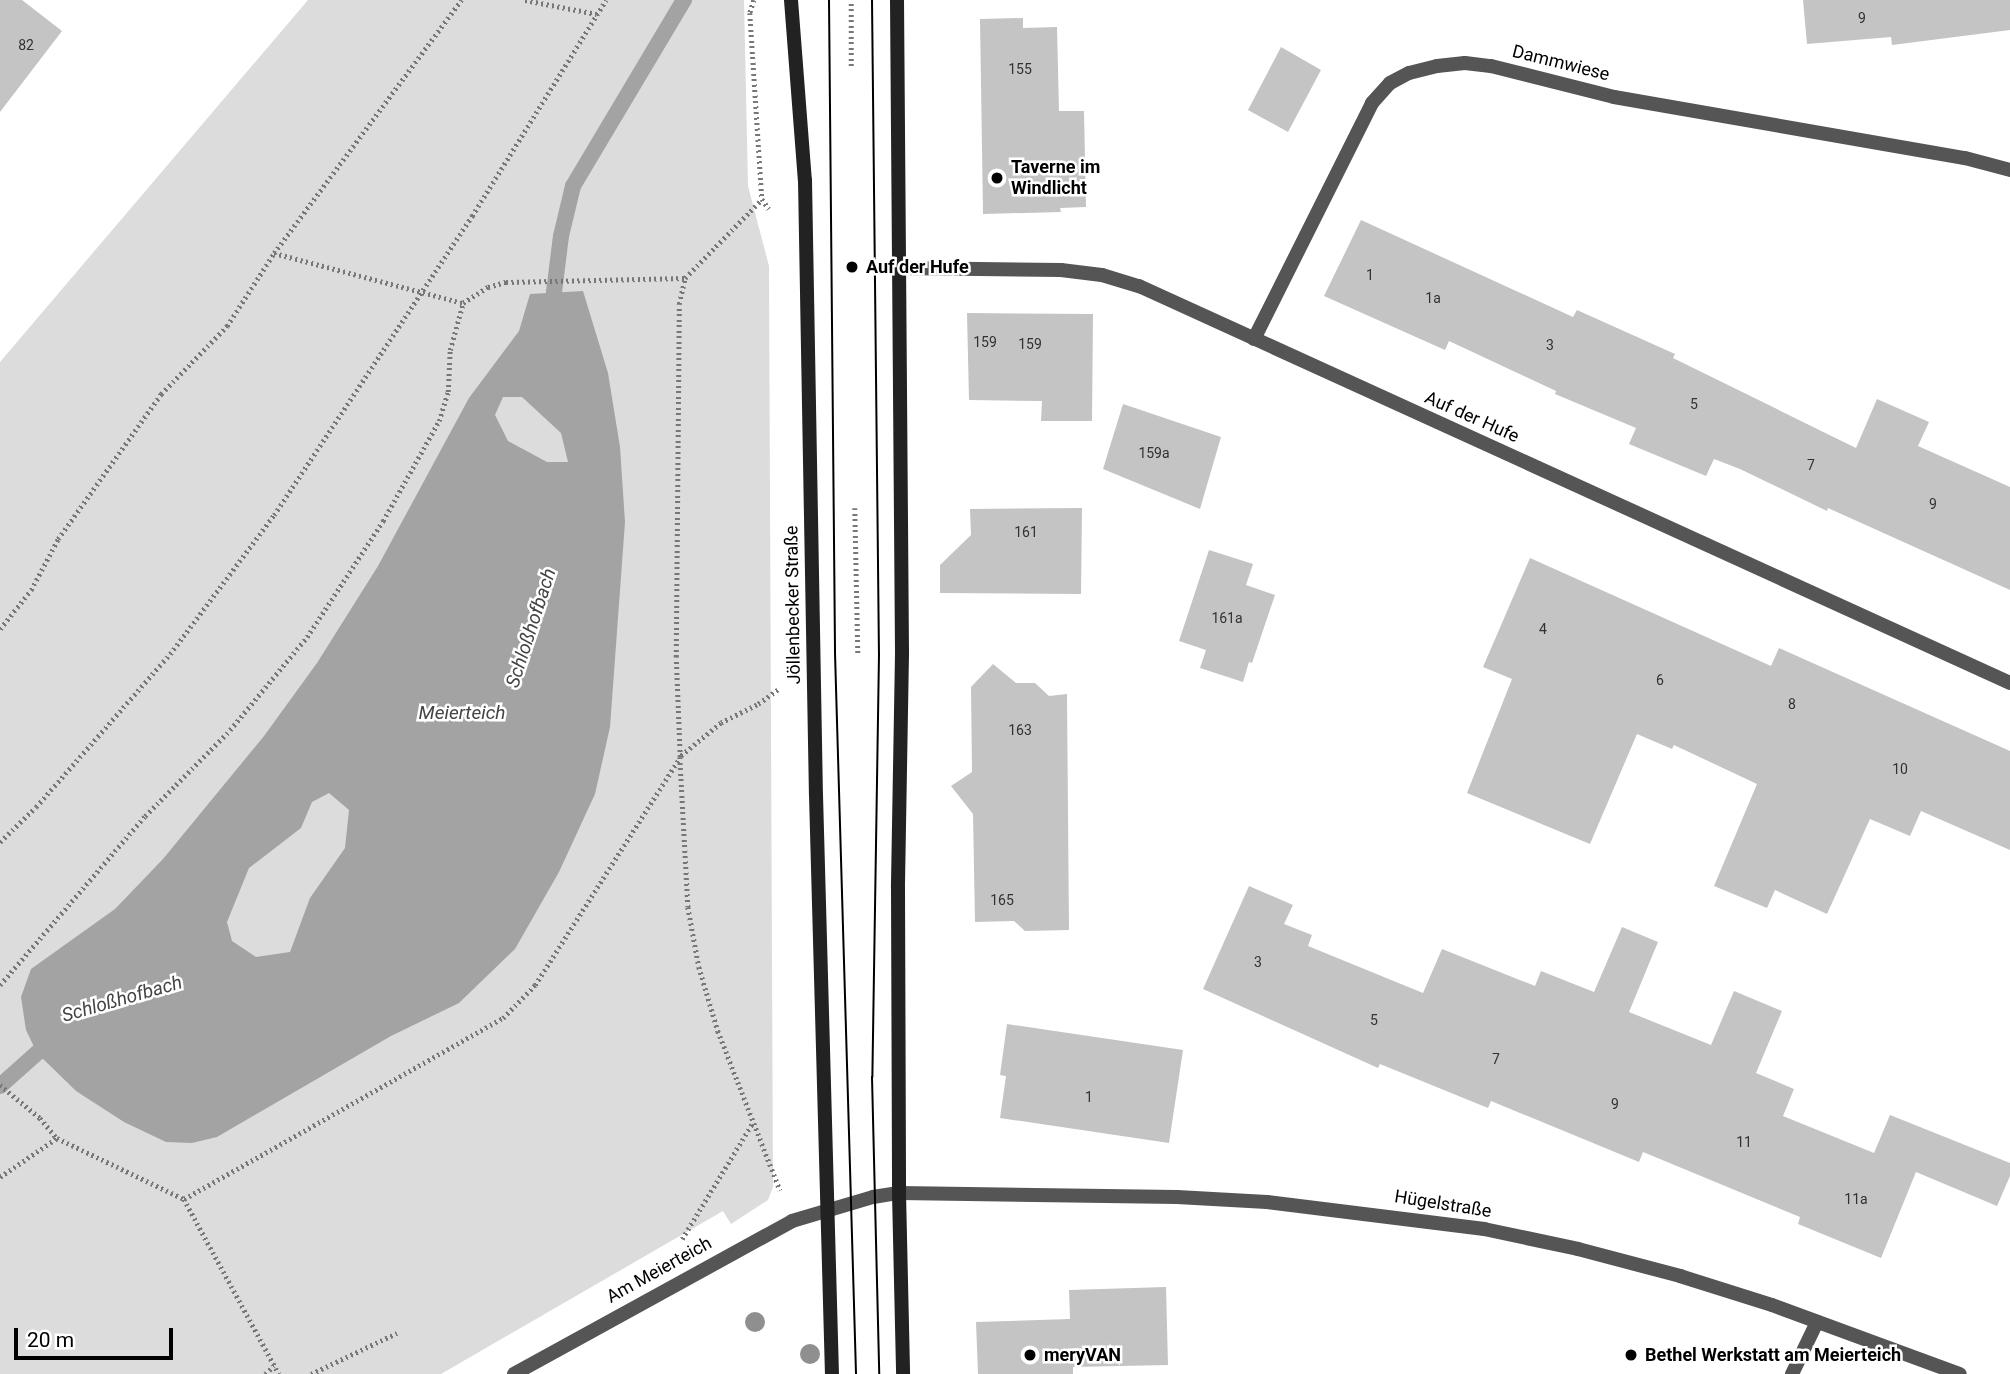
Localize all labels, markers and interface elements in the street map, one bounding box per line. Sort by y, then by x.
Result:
house number: 9 [1858,10,1866,26]
house number: 82 [18,37,34,53]
street label: Dammwiese [1510,40,1612,86]
house number: 155 [1008,61,1032,77]
place label: Taverne im Windlicht [1011,157,1100,200]
marker: Taverne im Windlicht [989,170,1005,186]
place label: Auf der Hufe [866,256,969,278]
marker: Auf der Hufe [844,259,860,275]
house number: 1 [1366,267,1374,283]
house number: 1a [1425,290,1441,306]
house number: 159 [973,334,997,350]
house number: 159 [1018,336,1042,352]
house number: 3 [1546,337,1554,353]
street label: Auf der Hufe [1422,387,1522,447]
house number: 5 [1690,396,1698,412]
house number: 159a [1138,445,1170,461]
house number: 7 [1807,457,1815,473]
house number: 9 [1929,496,1937,512]
house number: 161 [1014,524,1038,540]
street label: Jöllenbecker Straße [781,525,805,685]
water label: Schloßhofbach [501,566,561,690]
house number: 161a [1211,610,1243,626]
house number: 4 [1539,621,1547,637]
house number: 6 [1656,672,1664,688]
house number: 8 [1788,696,1796,712]
water label: Meierteich [419,702,505,724]
house number: 163 [1008,722,1032,738]
house number: 10 [1892,761,1908,777]
house number: 165 [990,892,1014,908]
house number: 3 [1254,954,1262,970]
water label: Schloßhofbach [59,971,185,1027]
house number: 5 [1370,1012,1378,1028]
house number: 7 [1492,1051,1500,1067]
house number: 1 [1085,1089,1093,1105]
house number: 9 [1611,1096,1619,1112]
house number: 11 [1736,1134,1752,1150]
street label: Hügelstraße [1393,1186,1493,1222]
house number: 11a [1844,1191,1868,1207]
street label: Am Meierteich [603,1232,715,1308]
scale bar [18,1314,177,1358]
text: 20 m [27,1328,74,1352]
place label: meryVAN [1044,1344,1121,1366]
place label: Bethel Werkstatt am Meierteich [1645,1344,1901,1366]
marker: meryVAN [1022,1347,1038,1363]
marker: Bethel Werkstatt am Meierteich [1623,1347,1639,1363]

